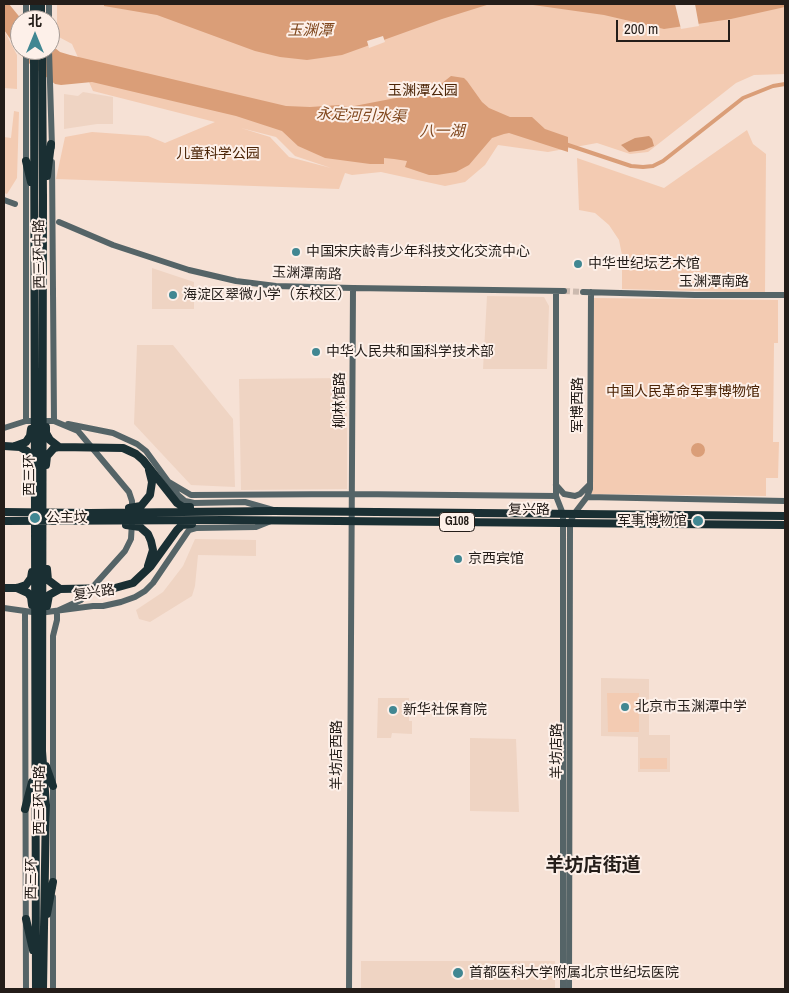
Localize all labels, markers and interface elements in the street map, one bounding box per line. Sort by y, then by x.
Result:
north arrow [10,10,60,60]
scale bar [619,10,733,42]
text: 北 [28,12,42,30]
text: 200 m [624,18,658,39]
water label: 玉渊潭 [288,22,332,40]
park label: 玉渊潭公园 [388,83,458,99]
water label: 永定河引水渠 [316,105,406,127]
water label: 八一湖 [420,123,464,141]
park label: 儿童科学公园 [176,146,260,162]
street label: 西三环中路 [31,219,49,289]
place label: 中国宋庆龄青少年科技文化交流中心 [306,244,530,260]
marker: 中国宋庆龄青少年科技文化交流中心 [290,246,302,258]
place label: 中华世纪坛艺术馆 [588,256,700,272]
marker: 中华世纪坛艺术馆 [572,258,584,270]
street label: 玉渊潭南路 [272,264,342,284]
street label: 玉渊潭南路 [679,274,749,290]
place label: 海淀区翠微小学（东校区） [183,287,351,303]
marker: 海淀区翠微小学（东校区） [167,289,179,301]
place label: 中华人民共和国科学技术部 [326,344,494,360]
marker: 中华人民共和国科学技术部 [310,346,322,358]
street label: 柳林馆路 [332,372,348,428]
street label: 军博西路 [570,377,586,433]
park label: 中国人民革命军事博物馆 [606,384,760,400]
street label: 西三环 [22,454,38,496]
street label: 复兴路 [508,502,550,518]
place label: 公主坟 [46,510,88,526]
marker: 公主坟 [28,511,42,525]
road number: G108 [440,512,474,532]
place label: 军事博物馆 [617,513,687,529]
marker: 军事博物馆 [691,514,705,528]
place label: 京西宾馆 [468,551,524,567]
marker: 京西宾馆 [452,553,464,565]
street label: 复兴路 [72,582,116,604]
place label: 北京市玉渊潭中学 [635,699,747,715]
marker: 北京市玉渊潭中学 [619,701,631,713]
place label: 新华社保育院 [403,702,487,718]
marker: 新华社保育院 [387,704,399,716]
street label: 羊坊店西路 [329,720,345,790]
street label: 羊坊店路 [549,723,565,779]
street label: 西三环中路 [32,765,48,835]
district label: 羊坊店街道 [546,855,640,877]
street label: 西三环 [23,858,41,900]
place label: 首都医科大学附属北京世纪坛医院 [469,965,679,981]
marker: 首都医科大学附属北京世纪坛医院 [451,966,465,980]

